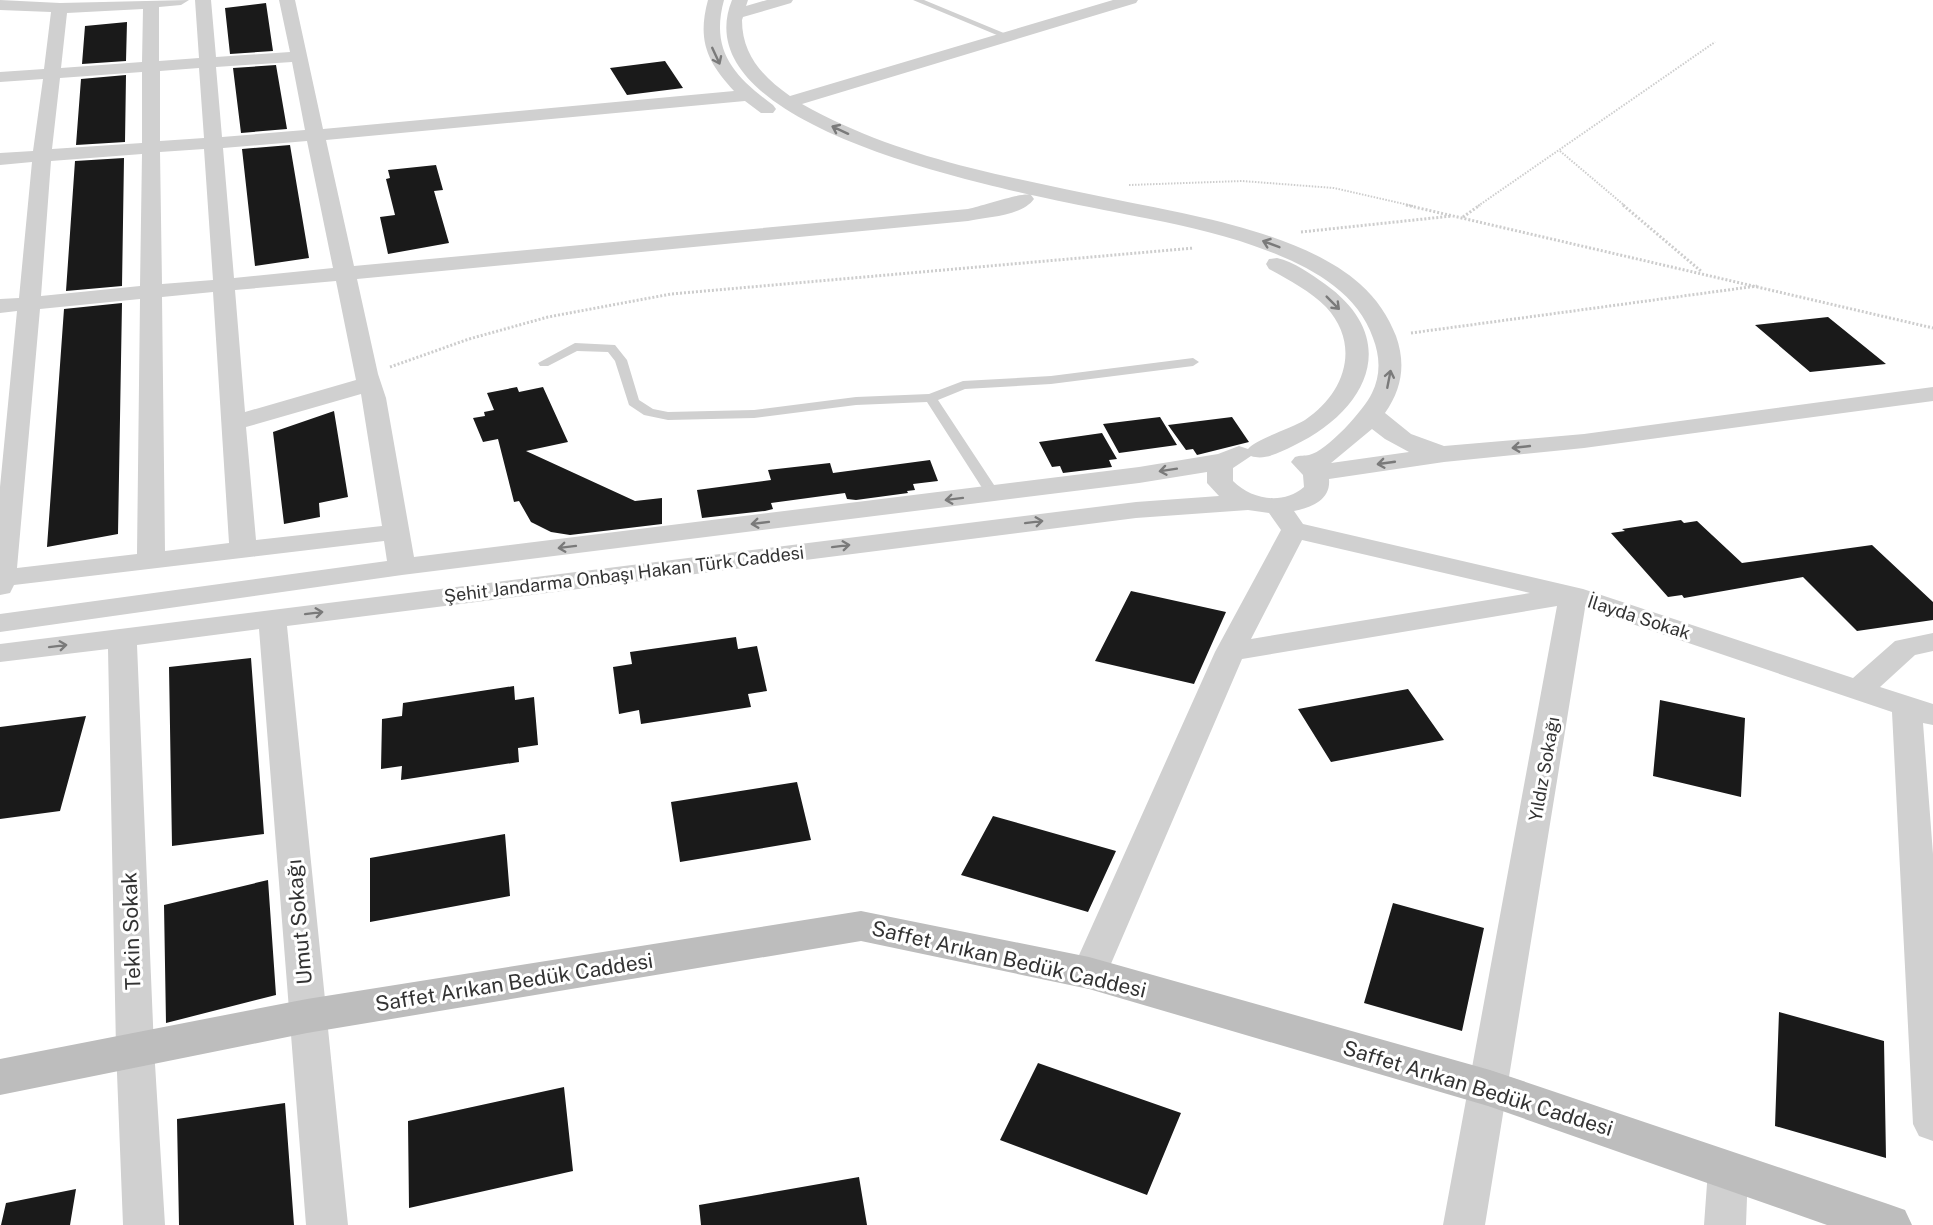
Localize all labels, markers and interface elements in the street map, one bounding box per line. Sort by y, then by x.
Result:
one-way arrow [711,47,723,65]
one-way arrow [832,124,850,135]
one-way arrow [1263,238,1281,249]
one-way arrow [1325,296,1340,310]
one-way arrow [1384,370,1395,389]
one-way arrow [1511,442,1531,453]
one-way arrow [1377,457,1397,468]
one-way arrow [1158,465,1178,476]
one-way arrow [944,493,964,504]
one-way arrow [1024,516,1044,527]
one-way arrow [751,518,770,529]
one-way arrow [830,540,850,551]
street label: Şehit Jandarma Onbaşı Hakan Türk Caddesi [443,541,805,607]
one-way arrow [557,542,577,553]
street label: İlayda Sokak [1585,590,1693,643]
one-way arrow [304,608,323,619]
one-way arrow [48,640,67,651]
street label: Yıldız Sokağı [1524,715,1564,823]
street label: Umut Sokağı [281,858,317,986]
street label: Tekin Sokak [116,871,146,990]
street label: Saffet Arıkan Bedük Caddesi [869,915,1149,1003]
street label: Saffet Arıkan Bedük Caddesi [373,948,655,1016]
street label: Saffet Arıkan Bedük Caddesi [1340,1035,1616,1141]

